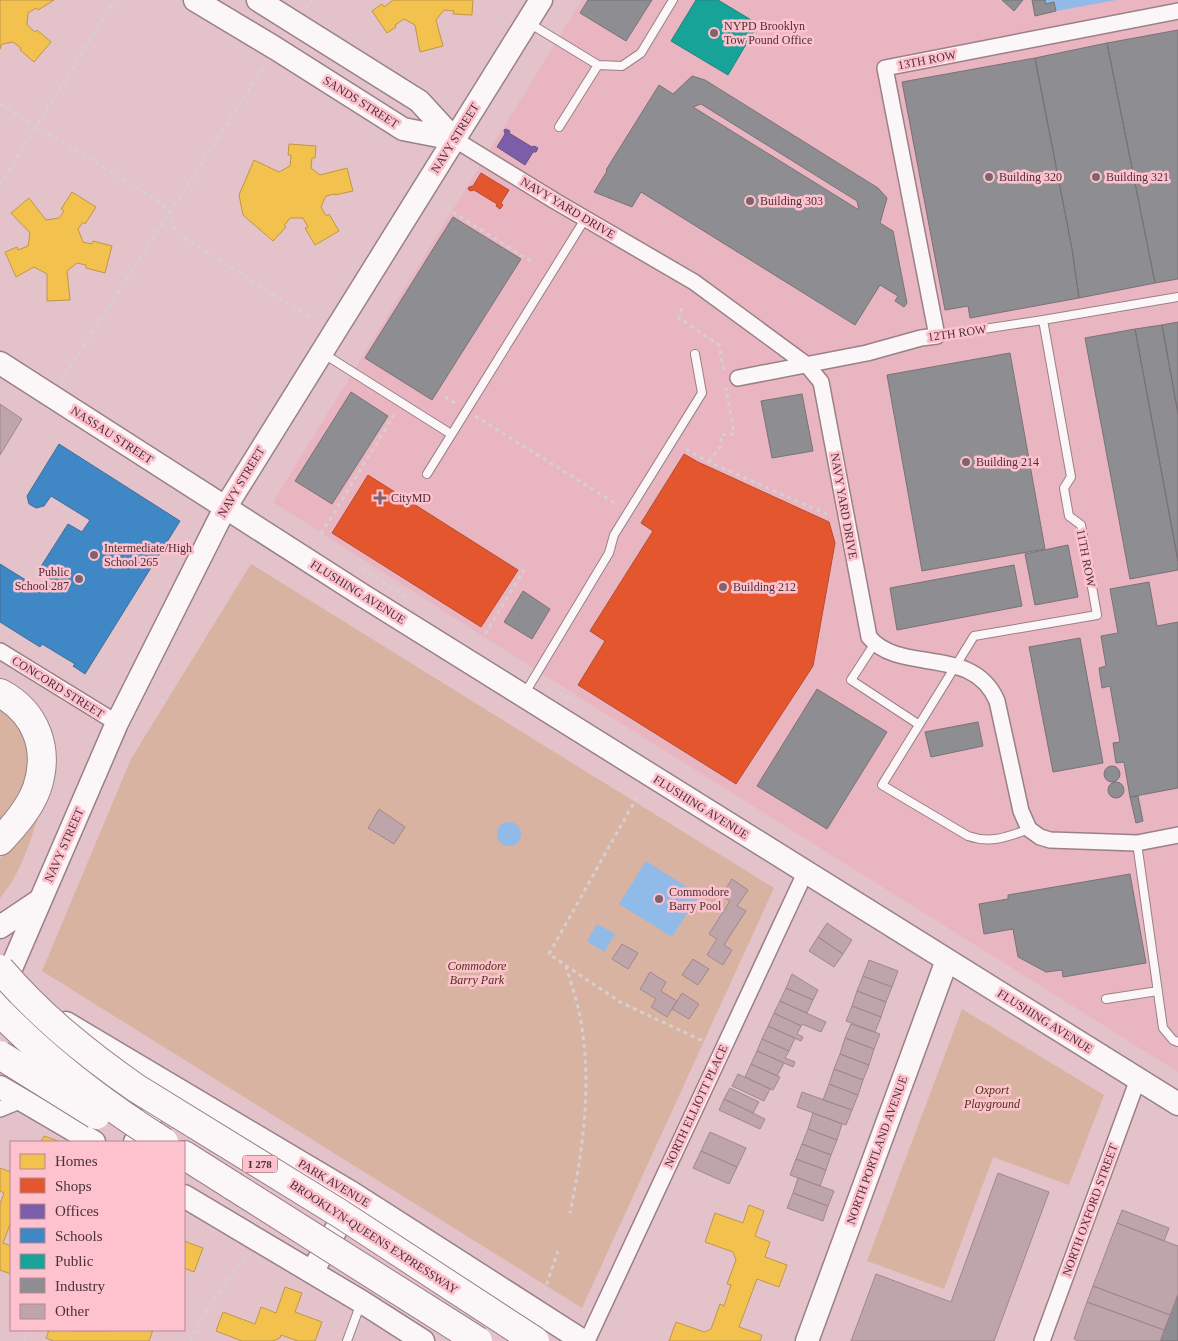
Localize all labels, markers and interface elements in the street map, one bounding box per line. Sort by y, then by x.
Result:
place label: NYPD Brooklyn Tow Pound Office [724,19,812,47]
marker: NYPD Brooklyn Tow Pound Office [708,27,720,39]
street label: 13TH ROW [897,47,958,73]
street label: SANDS STREET [321,73,402,131]
street label: NAVY STREET [428,100,482,175]
place label: Building 320 [999,170,1062,184]
place label: Building 321 [1106,170,1169,184]
marker: Building 320 [983,171,995,183]
marker: Building 321 [1090,171,1102,183]
street label: NAVY YARD DRIVE [518,174,618,242]
place label: Building 303 [760,194,823,208]
marker: Building 303 [744,195,756,207]
street label: 12TH ROW [927,322,988,344]
street label: NASSAU STREET [68,403,156,467]
street label: NAVY STREET [214,444,268,520]
street label: NAVY YARD DRIVE [828,452,860,560]
place label: Building 214 [976,455,1039,469]
marker: Building 214 [960,456,972,468]
marker: CityMD [373,491,387,505]
place label: CityMD [391,491,431,505]
street label: 11TH ROW [1074,528,1099,589]
place label: Intermediate/High School 265 [104,541,192,569]
marker: Intermediate/High School 265 [88,549,100,561]
street label: FLUSHING AVENUE [308,557,408,627]
place label: Public School 287 [15,565,69,593]
marker: Public School 287 [73,573,85,585]
place label: Building 212 [733,580,796,594]
marker: Building 212 [717,581,729,593]
street label: CONCORD STREET [9,653,107,721]
street label: FLUSHING AVENUE [651,772,751,842]
street label: NAVY STREET [41,805,87,884]
place label: Commodore Barry Pool [669,885,729,913]
marker: Commodore Barry Pool [653,893,665,905]
park label: Commodore Barry Park [448,959,507,987]
street label: FLUSHING AVENUE [995,986,1095,1056]
street label: NORTH ELLIOTT PLACE [661,1042,731,1170]
street label: NORTH PORTLAND AVENUE [844,1074,910,1226]
park label: Oxport Playground [963,1083,1021,1111]
legend [10,1141,185,1331]
street label: NORTH OXFORD STREET [1059,1141,1121,1278]
text: Homes [55,1153,98,1169]
road number: I 278 [242,1156,278,1172]
street label: PARK AVENUE [296,1156,372,1210]
street label: BROOKLYN-QUEENS EXPRESSWAY [287,1177,461,1297]
text: Shops [55,1178,92,1194]
text: Offices [55,1203,99,1219]
text: Schools [55,1228,103,1244]
text: Public [55,1253,94,1269]
text: Industry [55,1278,105,1294]
text: Other [55,1303,89,1319]

